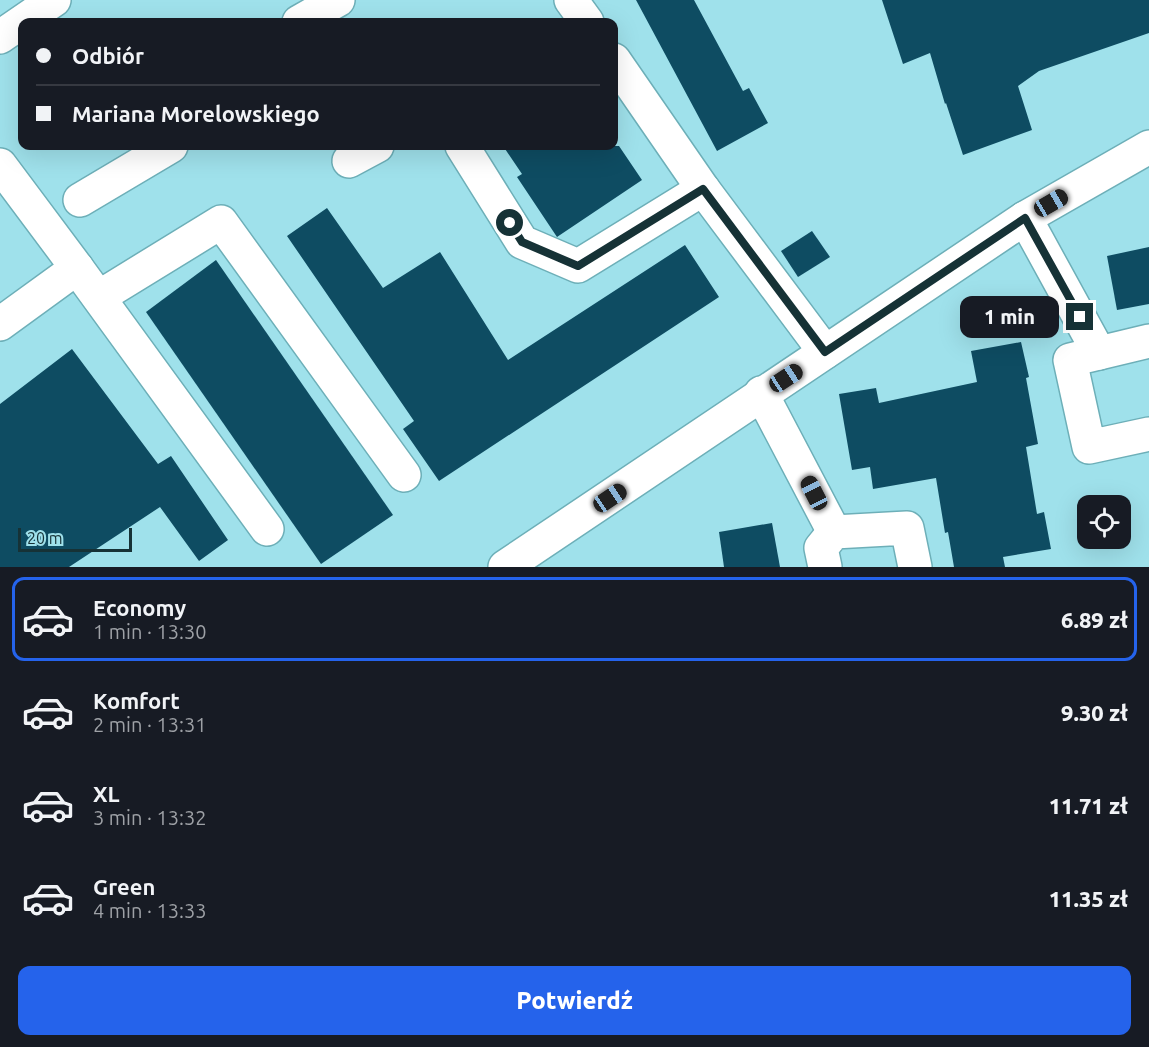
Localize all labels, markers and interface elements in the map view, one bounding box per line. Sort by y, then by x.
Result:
text: Odbiór [72,43,144,68]
text: Mariana Morelowskiego [72,101,320,126]
car [1031,186,1071,220]
route start [496,209,523,236]
callout: 1 min [960,296,1059,338]
route end [1066,303,1093,330]
text: 1 min [984,305,1035,328]
car [766,361,806,395]
car [798,473,830,513]
car [590,480,630,516]
map controls [1077,495,1131,549]
button: locate [1077,495,1131,549]
scale bar [18,525,132,552]
text: 20 m [27,529,63,547]
icon: car [21,592,75,646]
text: Economy [93,595,186,620]
text: 6.89 zł [1061,607,1128,632]
text: 1 min · 13:30 [93,620,207,643]
icon: car [21,685,75,739]
text: Komfort [93,688,180,713]
text: 9.30 zł [1061,700,1128,725]
text: 2 min · 13:31 [93,713,207,736]
icon: car [21,778,75,832]
text: XL [93,781,120,806]
text: 11.71 zł [1049,793,1128,818]
text: 3 min · 13:32 [93,806,207,829]
icon: car [21,871,75,925]
text: Green [93,874,155,899]
text: 11.35 zł [1049,886,1128,911]
text: 4 min · 13:33 [93,899,207,922]
button: Potwierdź [18,966,1131,1035]

